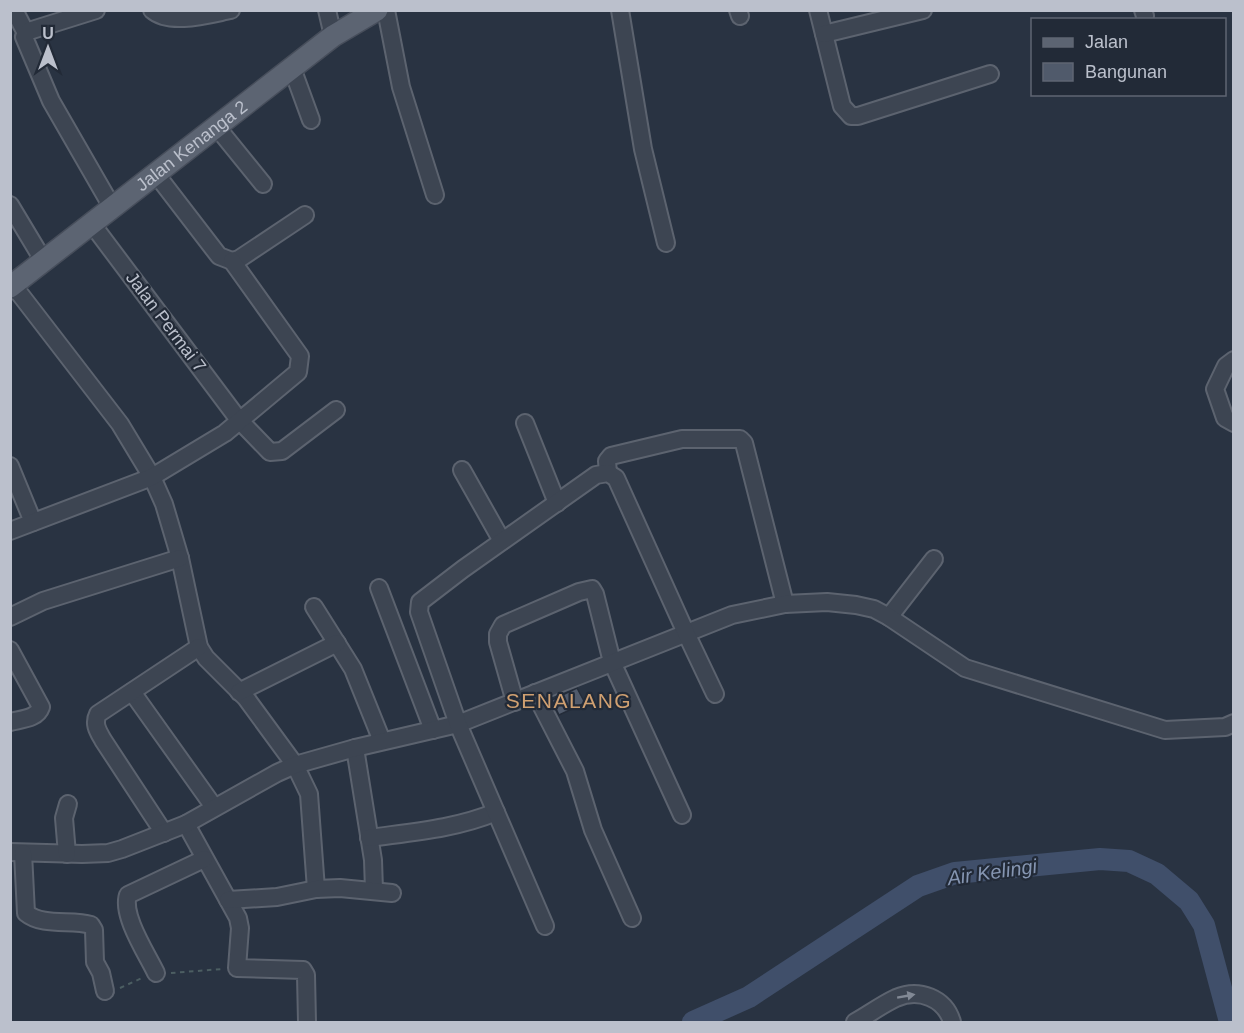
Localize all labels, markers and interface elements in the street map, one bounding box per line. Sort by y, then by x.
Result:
north arrow [18,18,78,78]
legend [1031,18,1226,96]
text: U [42,25,54,42]
text: Jalan [1085,32,1128,52]
text: Bangunan [1085,62,1167,82]
street label: Jalan Kenanga 2 [132,96,251,195]
street label: Jalan Permai 7 [122,268,210,376]
district label: SENALANG [506,689,632,712]
water label: Air Kelingi [945,855,1039,889]
one-way arrow [897,992,916,1001]

